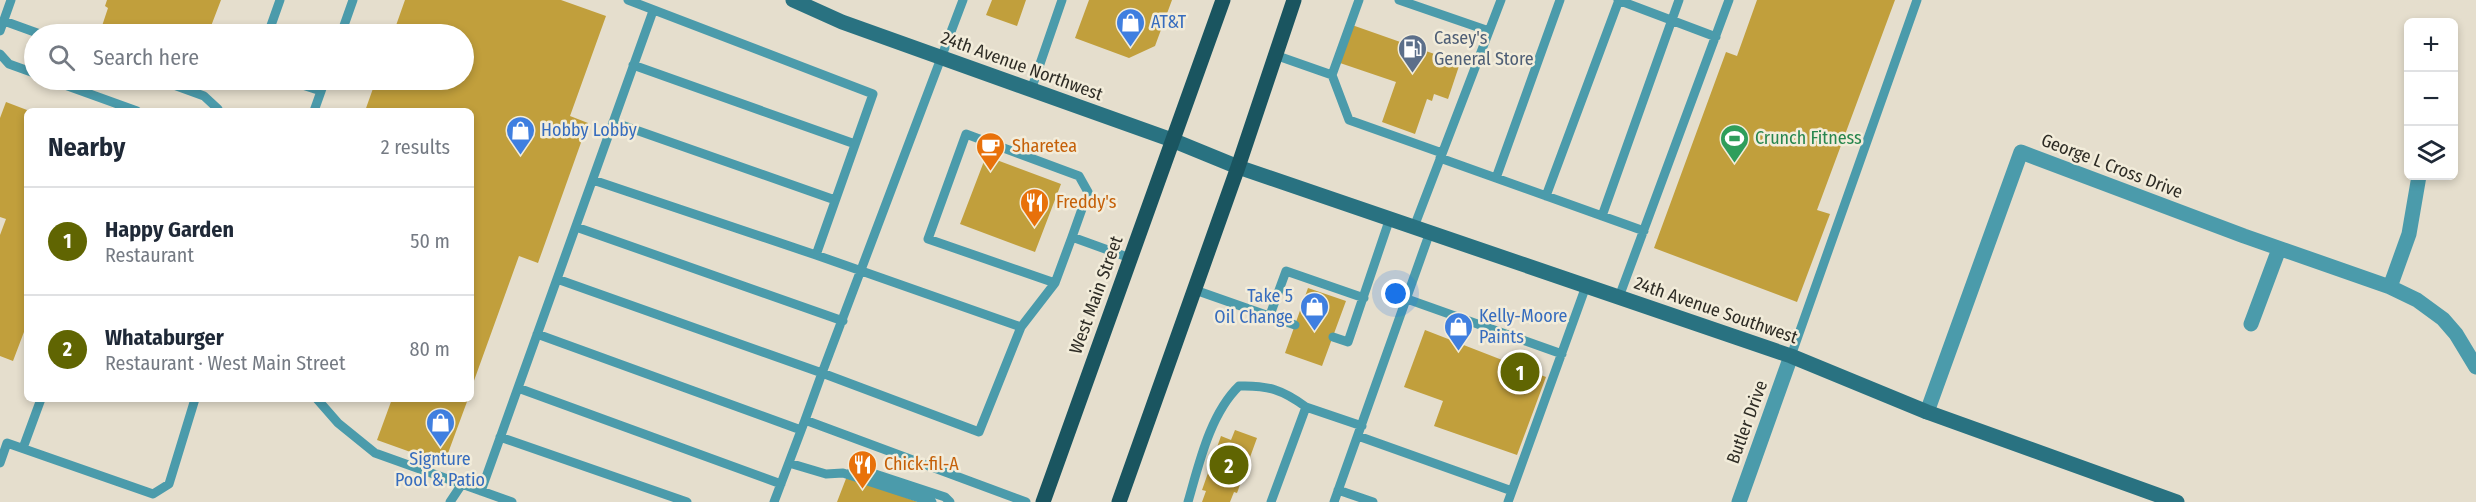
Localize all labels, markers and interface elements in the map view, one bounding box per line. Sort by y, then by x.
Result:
shop icon: AT&T [1114,6,1146,48]
place label: AT&T [1151,11,1187,33]
map controls [2404,18,2458,180]
button: + [2404,18,2458,72]
search box [24,24,474,90]
street label: 24th Avenue Northwest [938,27,1106,106]
place label: Casey's General Store [1434,27,1534,70]
fuel station icon: Casey's General Store [1397,32,1429,74]
icon: search [45,41,78,74]
text: Search here [93,44,199,71]
button: − [2404,72,2458,126]
shop icon: Hobby Lobby [504,114,536,156]
place label: Hobby Lobby [541,119,637,141]
sports icon: Crunch Fitness [1718,122,1750,164]
button: layers [2404,126,2458,180]
place label: Crunch Fitness [1755,127,1862,149]
street label: George L Cross Drive [2038,129,2186,203]
cafe icon: Sharetea [975,130,1007,172]
text: Nearby [48,132,125,163]
text: 2 results [381,135,450,159]
place label: Sharetea [1012,135,1077,157]
restaurant icon: Freddy's [1019,186,1051,228]
place label: Freddy's [1056,191,1117,213]
text: Happy Garden [105,216,234,243]
text: 1 [63,229,72,253]
text: 50 m [410,229,450,253]
street label: West Main Street [1064,233,1128,357]
text: Restaurant [105,243,194,267]
street label: 24th Avenue Southwest [1631,272,1801,348]
your location [1381,279,1410,308]
place label: Take 5 Oil Change [1214,285,1293,328]
shop icon: Take 5 Oil Change [1298,290,1330,332]
place label: Kelly-Moore Paints [1479,305,1567,348]
shop icon: Kelly-Moore Paints [1442,310,1474,352]
text: Whataburger [105,324,224,351]
text: 2 [63,337,72,361]
text: 80 m [410,337,450,361]
pin: 1 [1500,350,1540,394]
text: Restaurant · West Main Street [105,351,345,375]
street label: Butler Drive [1722,377,1772,467]
shop icon: Signture Pool & Patio [424,406,456,448]
pin: 2 [1210,442,1248,488]
place label: Signture Pool & Patio [395,448,485,491]
restaurant icon: Chick-fil-A [847,448,879,490]
place label: Chick-fil-A [884,453,959,475]

